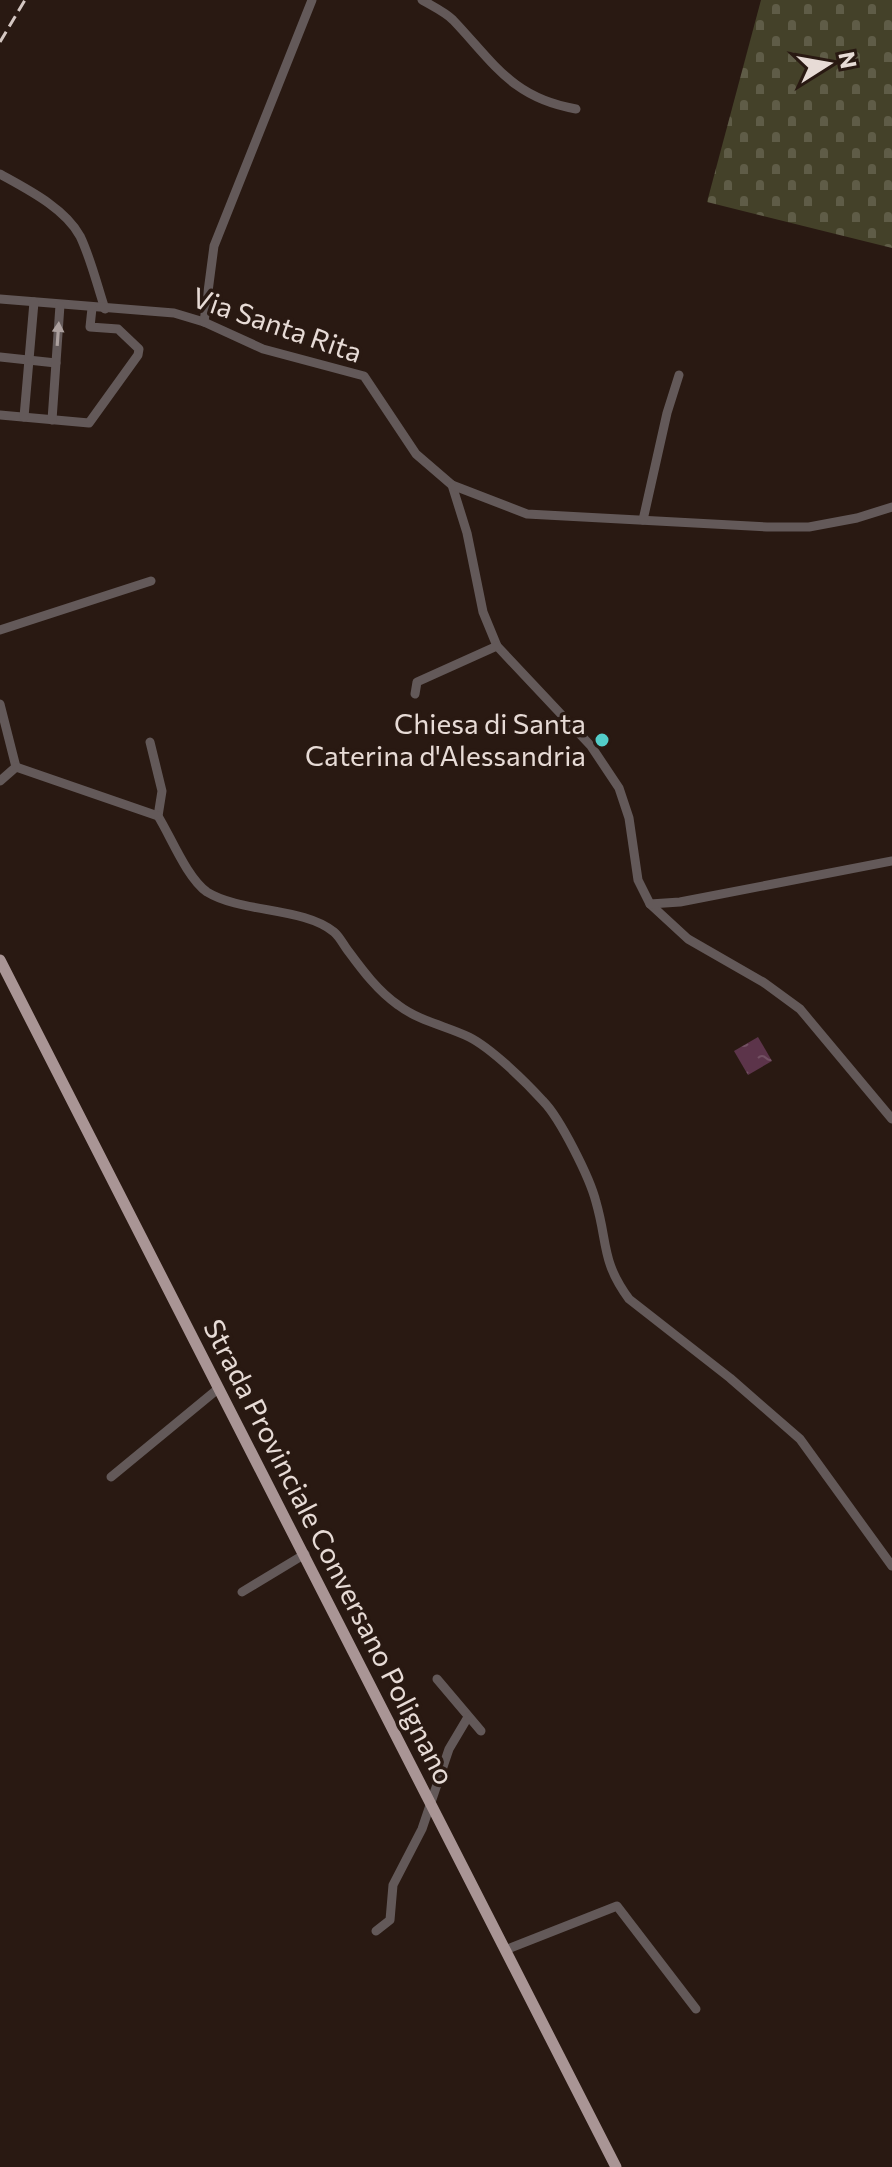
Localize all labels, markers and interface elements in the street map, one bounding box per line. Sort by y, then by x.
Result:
north arrow [788,24,868,104]
text: N [833,49,863,71]
street label: Via Santa Rita [188,279,367,369]
one-way arrow [52,321,65,346]
place label: Chiesa di Santa Caterina d'Alessandria [305,706,586,772]
marker: Chiesa di Santa Caterina d'Alessandria [593,731,611,749]
street label: Strada Provinciale Conversano Polignano [197,1313,463,1790]

